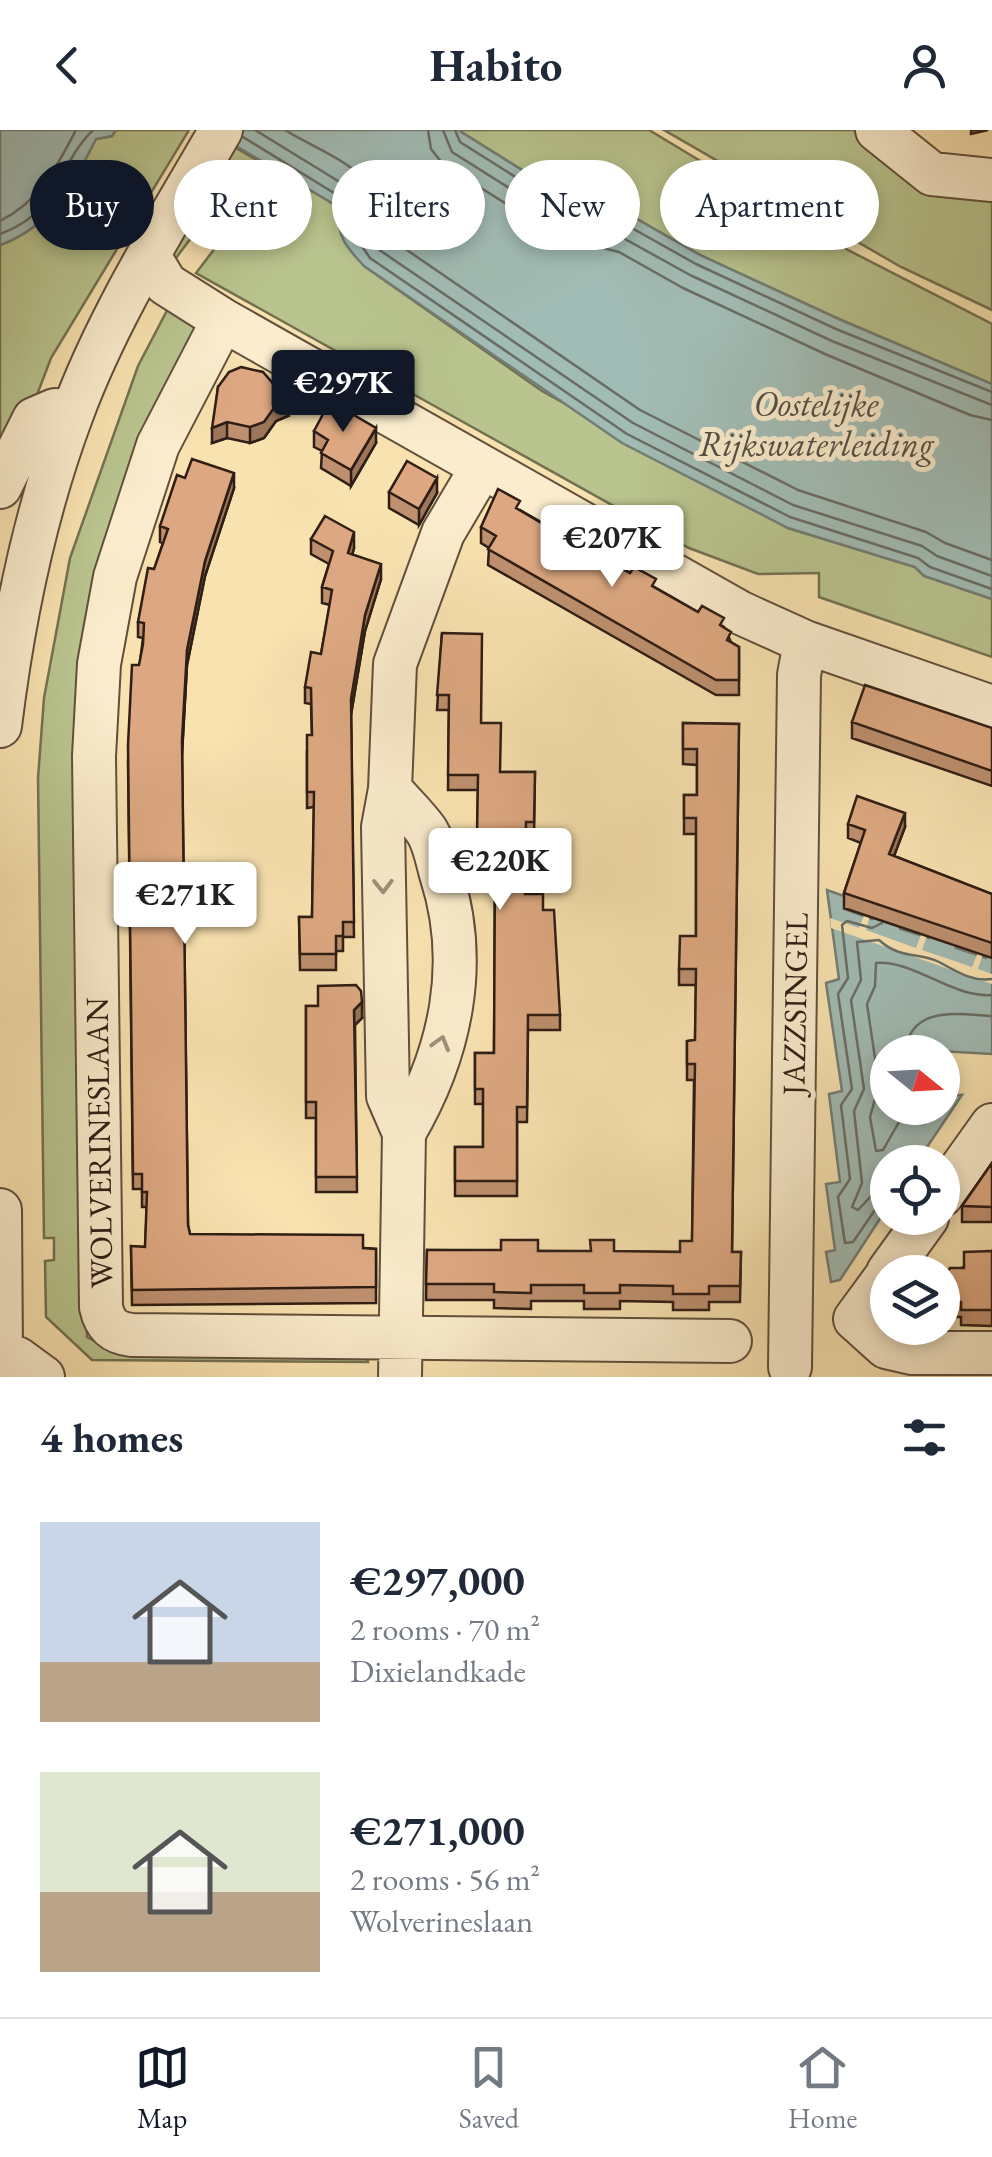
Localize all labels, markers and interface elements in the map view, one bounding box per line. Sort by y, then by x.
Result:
text: Habito [430,36,562,94]
icon: back [40,38,95,93]
icon: person [897,38,952,93]
chip: Buy [30,160,154,250]
chip: Rent [174,160,312,250]
chip: Filters [332,160,485,250]
chip: New [505,160,640,250]
chip: Apartment [660,160,879,250]
pin: €297K [273,350,413,435]
text: €297K [294,361,392,403]
water label: Oostelijke Rijkswaterleiding [698,381,935,467]
pin: €207K [542,505,682,590]
text: €207K [563,516,661,558]
pin: €220K [430,828,570,913]
text: €220K [451,839,549,881]
pin: €271K [115,862,255,947]
text: €271K [136,873,234,915]
one-way arrow [372,880,394,895]
street label: JAZZSINGEL [772,912,818,1099]
street label: WOLVERINESLAAN [75,996,123,1289]
north arrow [870,1035,960,1125]
map controls [870,1035,960,1345]
one-way arrow [429,1036,450,1053]
button: locate [870,1145,960,1235]
button: layers [870,1255,960,1345]
text: 4 homes [40,1410,183,1465]
icon: filters [897,1410,952,1465]
text: €297,000 [350,1553,525,1608]
icon: home [120,1562,240,1682]
text: 2 rooms · 70 m² [350,1608,540,1650]
text: Dixielandkade [350,1650,526,1692]
text: €271,000 [350,1803,525,1858]
icon: home [120,1812,240,1932]
text: 2 rooms · 56 m² [350,1858,540,1900]
text: Wolverineslaan [350,1900,533,1942]
tab: Map [135,2040,190,2136]
tab: Saved [459,2040,519,2136]
tab: Home [788,2040,857,2136]

